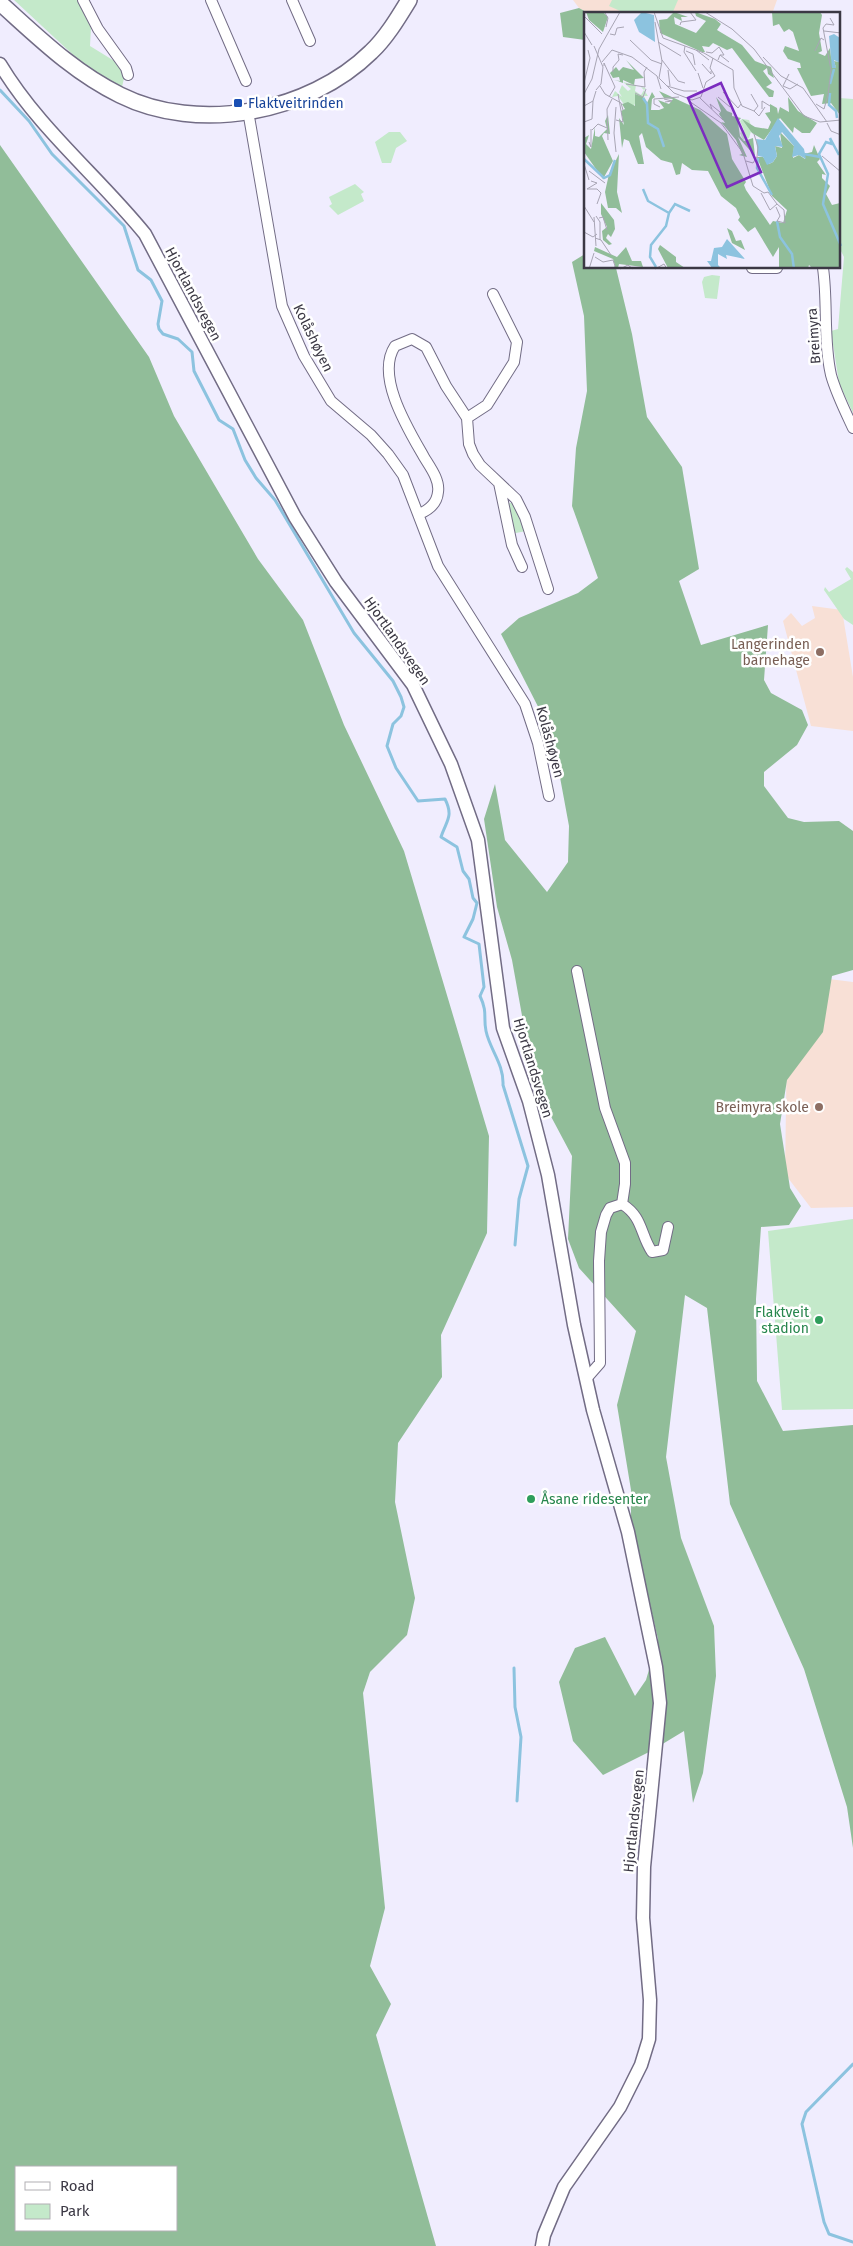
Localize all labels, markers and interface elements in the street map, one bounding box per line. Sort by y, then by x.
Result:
inset map [584,12,840,269]
place label: Flaktveitrinden [248,95,344,112]
marker: Flaktveitrinden [232,97,244,109]
street label: Hjortlandsvegen [161,244,225,344]
street label: Kolåshøyen [289,301,337,375]
street label: Breimyra [804,307,824,365]
street label: Hjortlandsvegen [360,594,434,688]
place label: Langerinden barnehage [731,636,810,669]
marker: Langerinden barnehage [814,646,826,658]
street label: Kolåshøyen [532,704,568,780]
street label: Hjortlandsvegen [510,1016,556,1120]
place label: Breimyra skole [715,1099,809,1116]
marker: Breimyra skole [813,1101,825,1113]
place label: Flaktveit stadion [755,1304,810,1337]
marker: Flaktveit stadion [813,1314,825,1326]
place label: Åsane ridesenter [541,1490,649,1508]
marker: Åsane ridesenter [525,1493,537,1505]
street label: Hjortlandsvegen [620,1768,648,1874]
legend [15,2166,178,2231]
text: Road [60,2177,95,2195]
text: Park [60,2202,90,2220]

